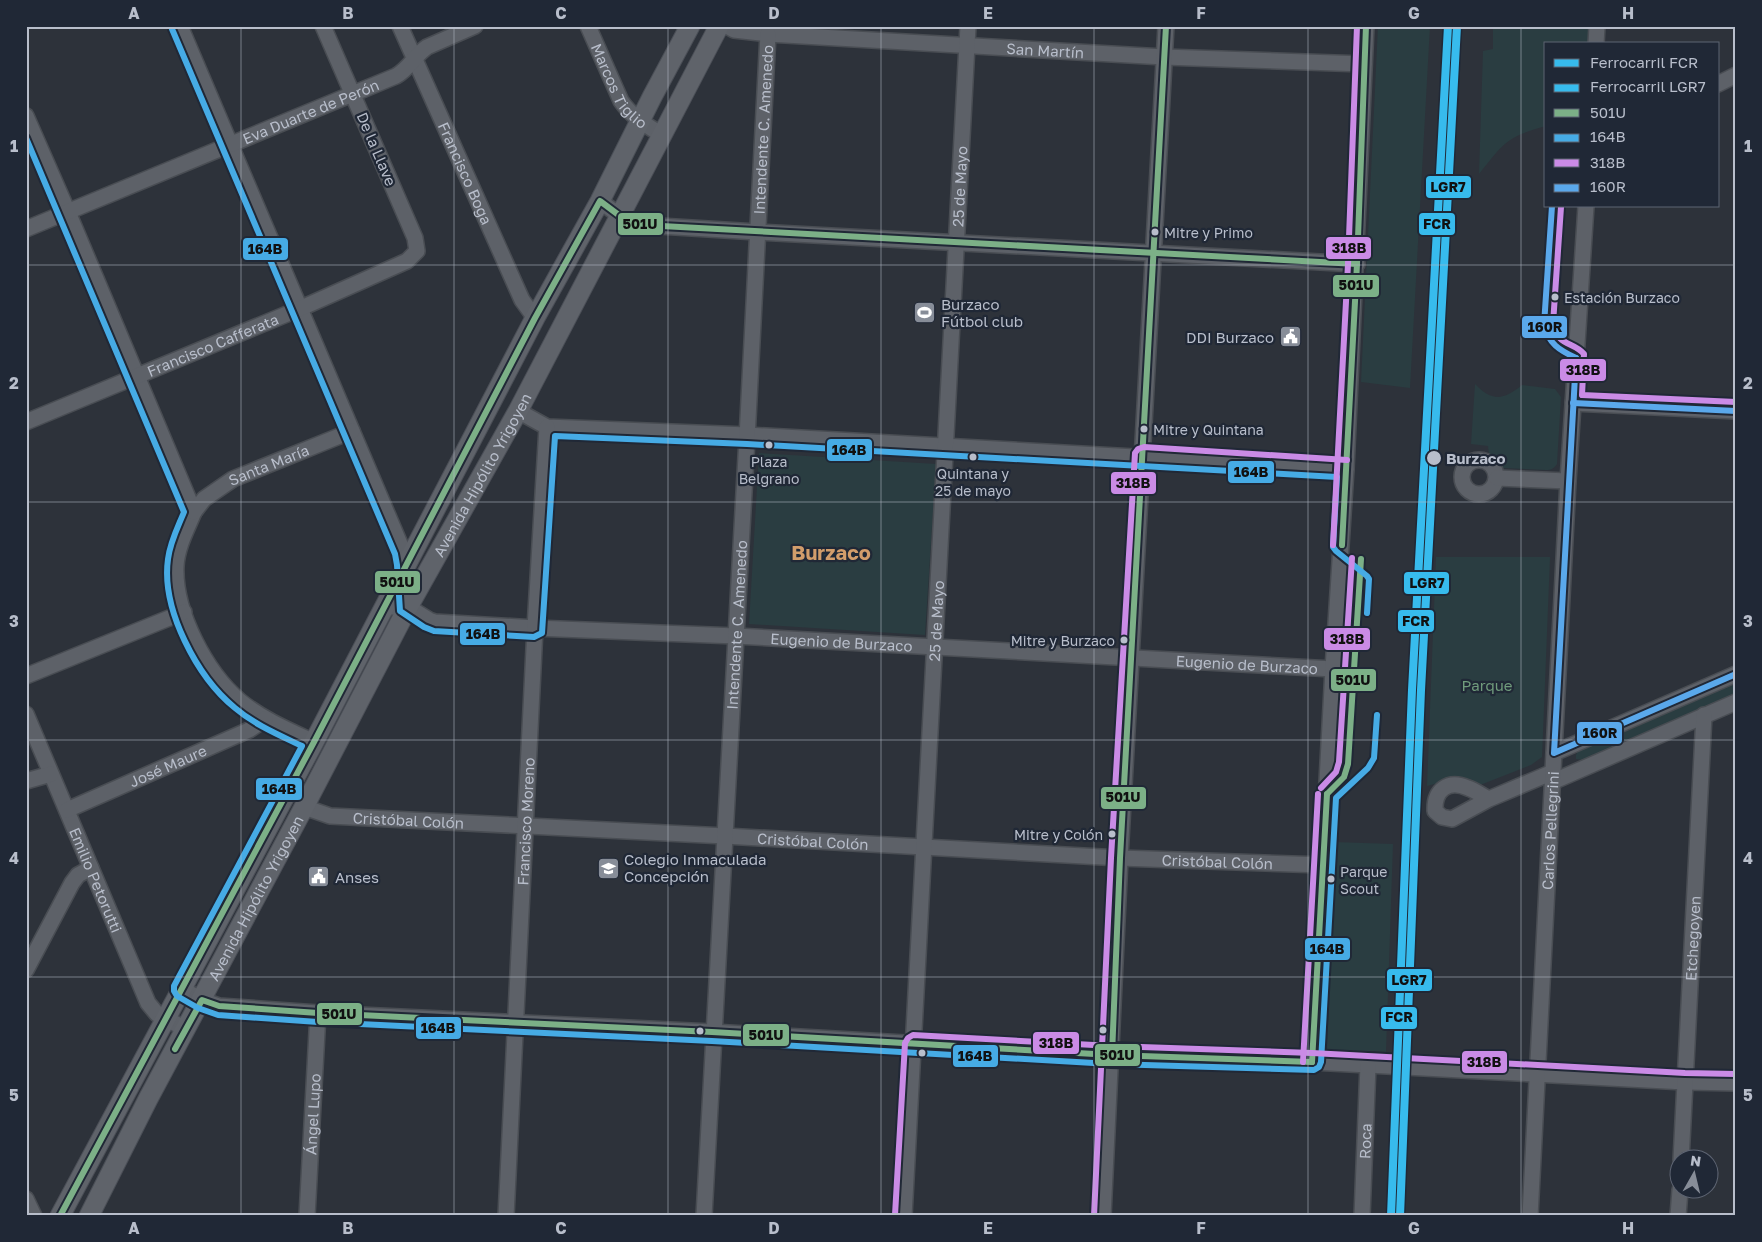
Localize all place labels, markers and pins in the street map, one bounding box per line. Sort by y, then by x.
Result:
place label: Mitre y Primo [1164,224,1253,241]
marker: Mitre y Primo [1150,227,1160,237]
place label: Estación Burzaco [1564,289,1680,306]
marker: Estación Burzaco [1550,292,1560,302]
place label: Burzaco Fútbol club [941,295,1023,330]
sports icon: Burzaco Fútbol club [913,301,937,325]
public building icon: DDI Burzaco [1278,325,1302,349]
place label: DDI Burzaco [1186,328,1274,346]
place label: Mitre y Quintana [1153,421,1264,438]
marker: Mitre y Quintana [1139,424,1149,434]
marker: Plaza Belgrano [764,440,774,450]
marker: Burzaco [1425,449,1443,467]
place label: Burzaco [1446,449,1505,467]
marker: Quintana y 25 de mayo [968,452,978,462]
place label: Plaza Belgrano [739,453,799,487]
place label: Quintana y 25 de mayo [935,465,1011,499]
place label: Mitre y Burzaco [1011,632,1115,649]
marker: Mitre y Burzaco [1119,635,1129,645]
place label: Mitre y Colón [1014,826,1103,843]
marker: Mitre y Colón [1107,829,1117,839]
place label: Colegio Inmaculada Concepción [624,850,766,885]
school or university icon: Colegio Inmaculada Concepción [596,856,620,880]
place label: Parque Scout [1340,863,1387,897]
public building icon: Anses [307,865,331,889]
place label: Anses [335,868,379,886]
marker: Parque Scout [1326,874,1336,884]
unlabelled marker [1098,1025,1108,1035]
unlabelled marker [695,1026,705,1036]
unlabelled marker [917,1048,927,1058]

